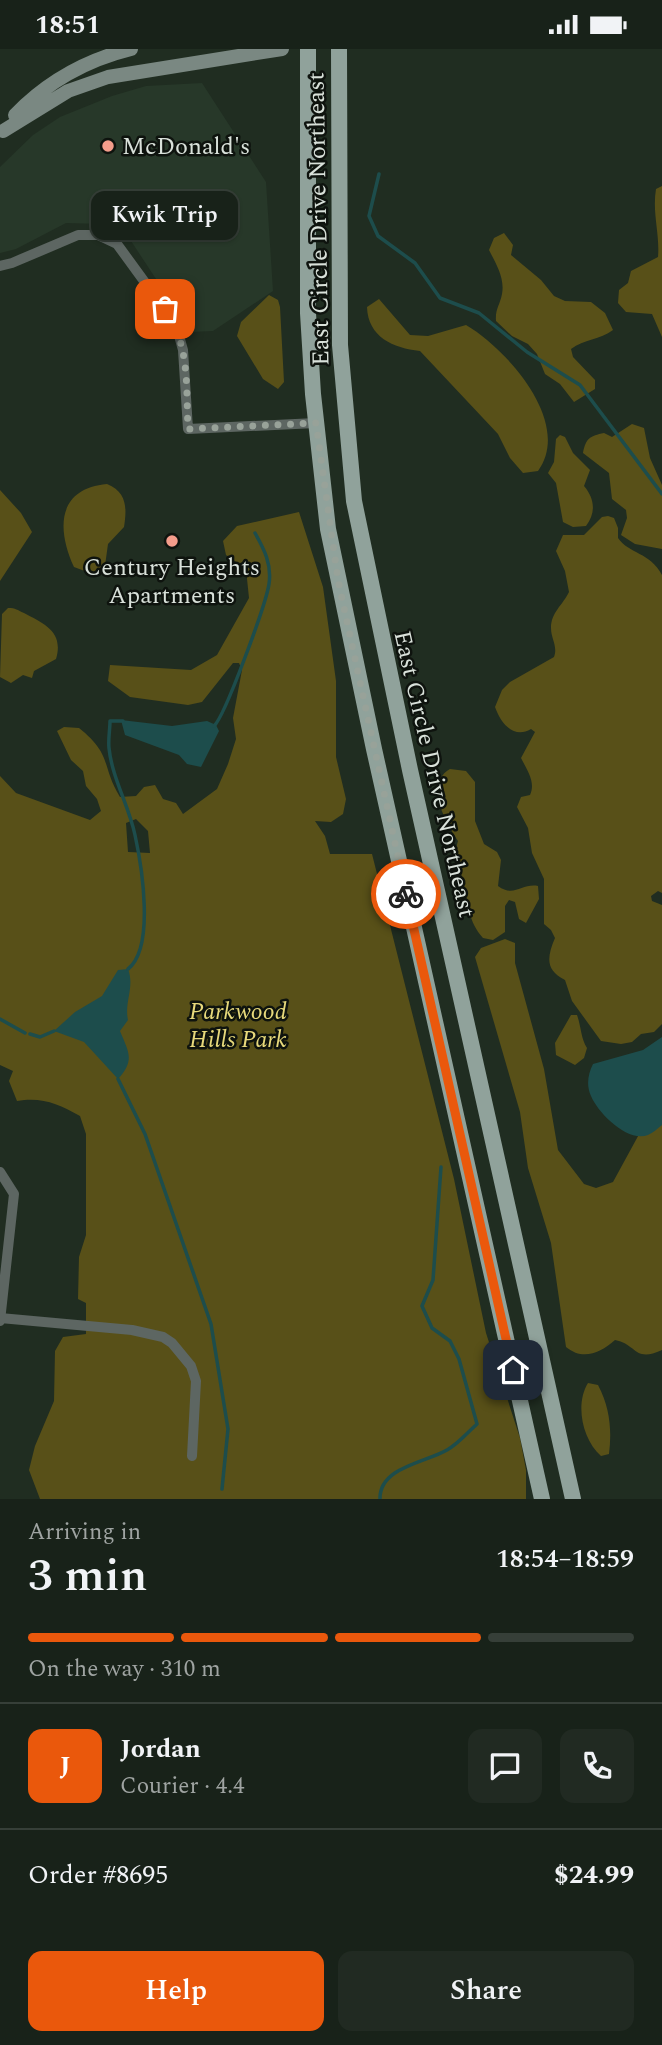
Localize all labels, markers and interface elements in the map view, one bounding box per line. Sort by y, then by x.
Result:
text: 18:51 [35,5,100,45]
street label: East Circle Drive Northeast [298,72,340,366]
place label: McDonald's [122,129,250,165]
marker: McDonald's [100,138,116,154]
callout: Kwik Trip [92,190,238,239]
text: Kwik Trip [112,198,217,233]
pin [135,279,195,339]
icon: bag [146,290,184,328]
marker: Century Heights Apartments [164,533,180,549]
place label: Century Heights Apartments [84,550,260,614]
street label: East Circle Drive Northeast [383,627,485,921]
courier [371,859,441,929]
icon: bike [387,875,425,913]
park label: Parkwood Hills Park [189,994,287,1058]
pin [483,1340,543,1400]
icon: home [494,1351,532,1389]
text: Arriving in [28,1515,141,1550]
text: 18:54–18:59 [496,1539,634,1579]
text: 3 min [28,1541,147,1611]
text: On the way · 310 m [28,1652,221,1687]
text: Jordan [120,1729,201,1769]
button: chat [468,1729,542,1803]
button: phone [560,1729,634,1803]
text: J [59,1746,71,1786]
text: Courier · 4.4 [120,1769,245,1804]
text: Order #8695 [28,1855,168,1895]
text: $24.99 [554,1855,634,1895]
button: Help [28,1951,324,2031]
button: Share [338,1951,634,2031]

